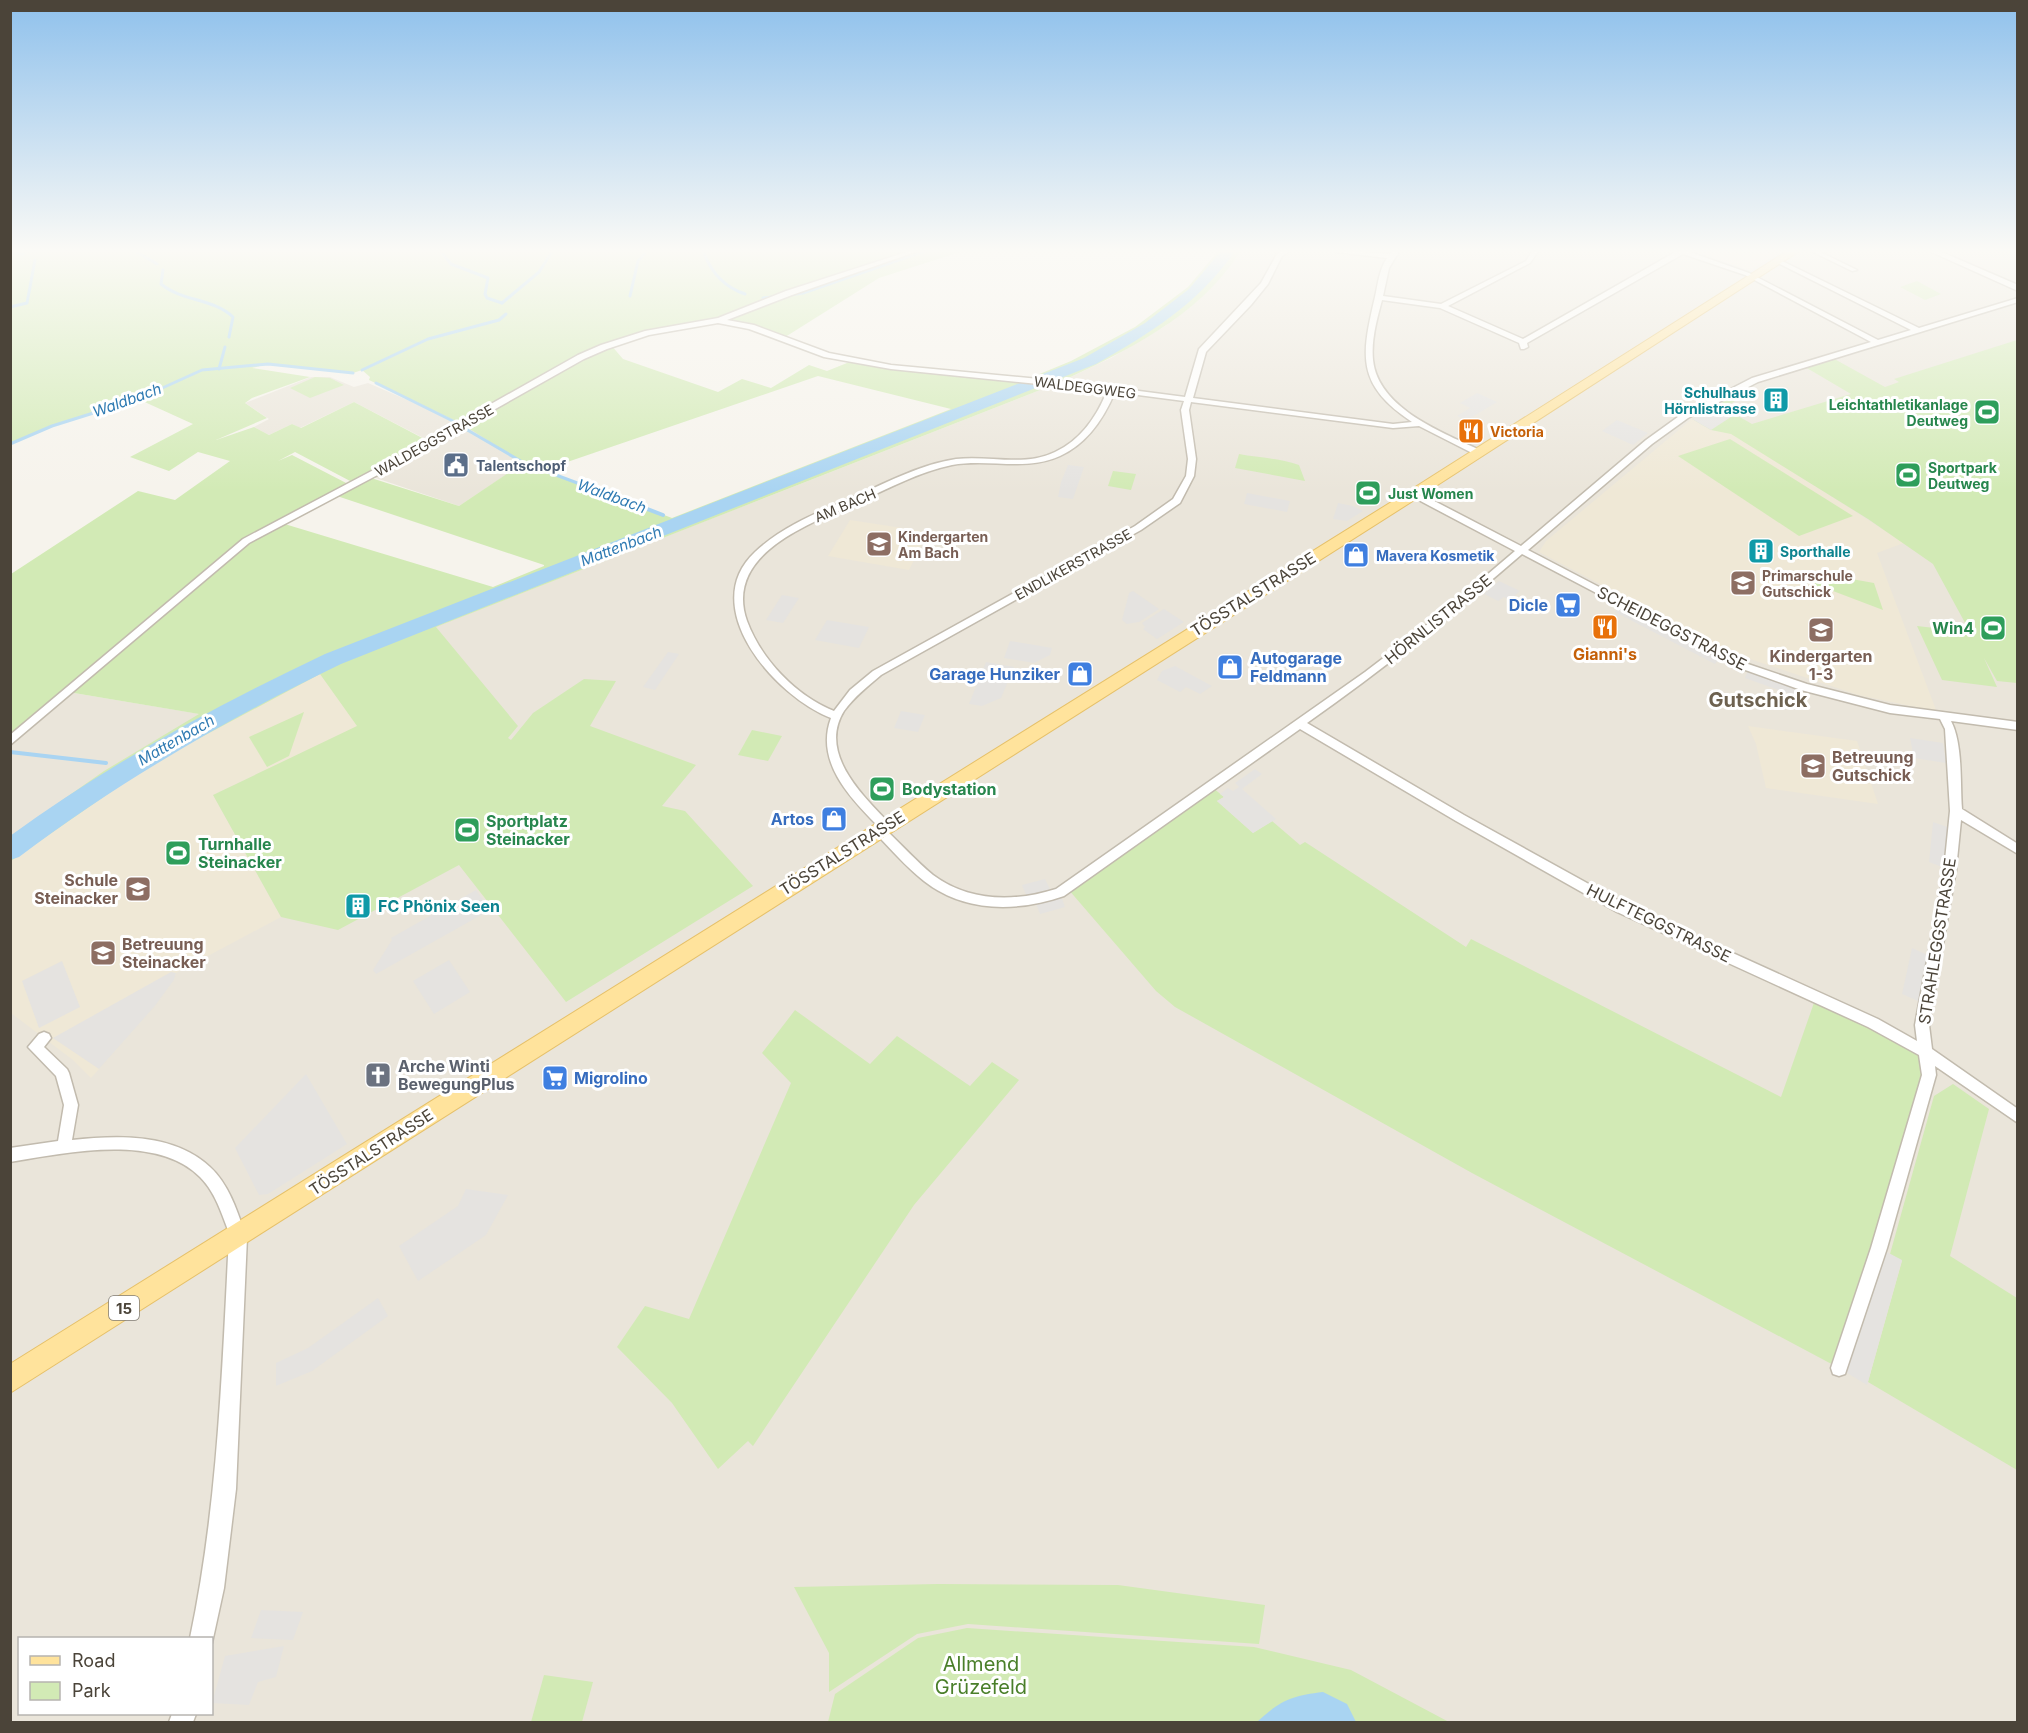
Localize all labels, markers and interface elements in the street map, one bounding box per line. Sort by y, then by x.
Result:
street label: WALDEGGWEG [1033,372,1137,402]
water label: Waldbach [90,379,164,421]
place label: Schulhaus Hörnlistrasse [1664,384,1756,417]
building icon: Schulhaus Hörnlistrasse [1761,385,1791,415]
place label: Leichtathletikanlage Deutweg [1829,396,1968,429]
sports icon: Leichtathletikanlage Deutweg [1972,397,2002,427]
street label: WALDEGGSTRASSE [372,400,496,480]
restaurant icon: Victoria [1456,416,1486,446]
place label: Victoria [1490,423,1544,440]
public building icon: Talentschopf [441,450,471,480]
place label: Talentschopf [476,457,567,474]
place label: Sportpark Deutweg [1928,459,1998,492]
sports icon: Sportpark Deutweg [1893,460,1923,490]
water label: Waldbach [575,475,649,517]
sports icon: Just Women [1353,478,1383,508]
street label: AM BACH [812,484,878,526]
place label: Just Women [1388,485,1473,502]
water label: Mattenbach [578,522,664,570]
street label: ENDLIKERSTRASSE [1012,525,1134,603]
place label: Kindergarten Am Bach [898,528,988,561]
school or university icon: Kindergarten Am Bach [864,529,894,559]
building icon: Sporthalle [1746,536,1776,566]
shop icon: Mavera Kosmetik [1341,540,1371,570]
place label: Sporthalle [1780,543,1851,560]
street label: TÖSSTALSTRASSE [1187,547,1319,641]
place label: Mavera Kosmetik [1376,547,1495,564]
place label: Primarschule Gutschick [1762,567,1853,600]
school or university icon: Primarschule Gutschick [1728,568,1758,598]
street label: HÖRNLISTRASSE [1380,570,1496,668]
street label: SCHEIDEGGSTRASSE [1594,582,1750,674]
supermarket icon: Dicle [1553,590,1583,620]
place label: Dicle [1509,595,1548,615]
restaurant icon: Gianni's [1590,612,1620,642]
sports icon: Win4 [1978,613,2008,643]
school or university icon: Kindergarten 1-3 [1806,615,1836,645]
place label: Win4 [1932,618,1974,638]
place label: Gianni's [1573,644,1637,664]
place label: Kindergarten 1-3 [1769,646,1873,684]
place label: Autogarage Feldmann [1250,648,1342,686]
shop icon: Autogarage Feldmann [1215,652,1245,682]
shop icon: Garage Hunziker [1065,659,1095,689]
place label: Garage Hunziker [929,664,1060,684]
district label: Gutschick [1709,688,1808,712]
water label: Mattenbach [134,710,218,770]
place label: Betreuung Gutschick [1832,747,1914,785]
school or university icon: Betreuung Gutschick [1798,751,1828,781]
sports icon: Bodystation [867,774,897,804]
place label: Bodystation [902,779,996,799]
shop icon: Artos [819,804,849,834]
street label: TÖSSTALSTRASSE [776,806,908,900]
place label: Artos [771,809,814,829]
place label: Sportplatz Steinacker [486,811,570,849]
sports icon: Sportplatz Steinacker [452,815,482,845]
place label: Turnhalle Steinacker [198,834,282,872]
sports icon: Turnhalle Steinacker [163,838,193,868]
street label: STRAHLEGGSTRASSE [1914,856,1960,1026]
place label: Schule Steinacker [34,870,118,908]
school or university icon: Schule Steinacker [123,874,153,904]
street label: HULFTEGGSTRASSE [1584,879,1734,967]
building icon: FC Phönix Seen [343,891,373,921]
place label: FC Phönix Seen [378,896,500,916]
place label: Betreuung Steinacker [122,934,206,972]
school or university icon: Betreuung Steinacker [88,938,118,968]
place label: Arche Winti BewegungPlus [398,1056,515,1094]
church icon: Arche Winti BewegungPlus [363,1060,393,1090]
supermarket icon: Migrolino [540,1063,570,1093]
place label: Migrolino [574,1068,648,1088]
street label: TÖSSTALSTRASSE [305,1104,437,1200]
road number: 15 [109,1296,139,1320]
legend [18,1637,213,1715]
text: Road [72,1650,115,1671]
park label: Allmend Grüzefeld [935,1652,1027,1699]
text: Park [72,1680,111,1701]

